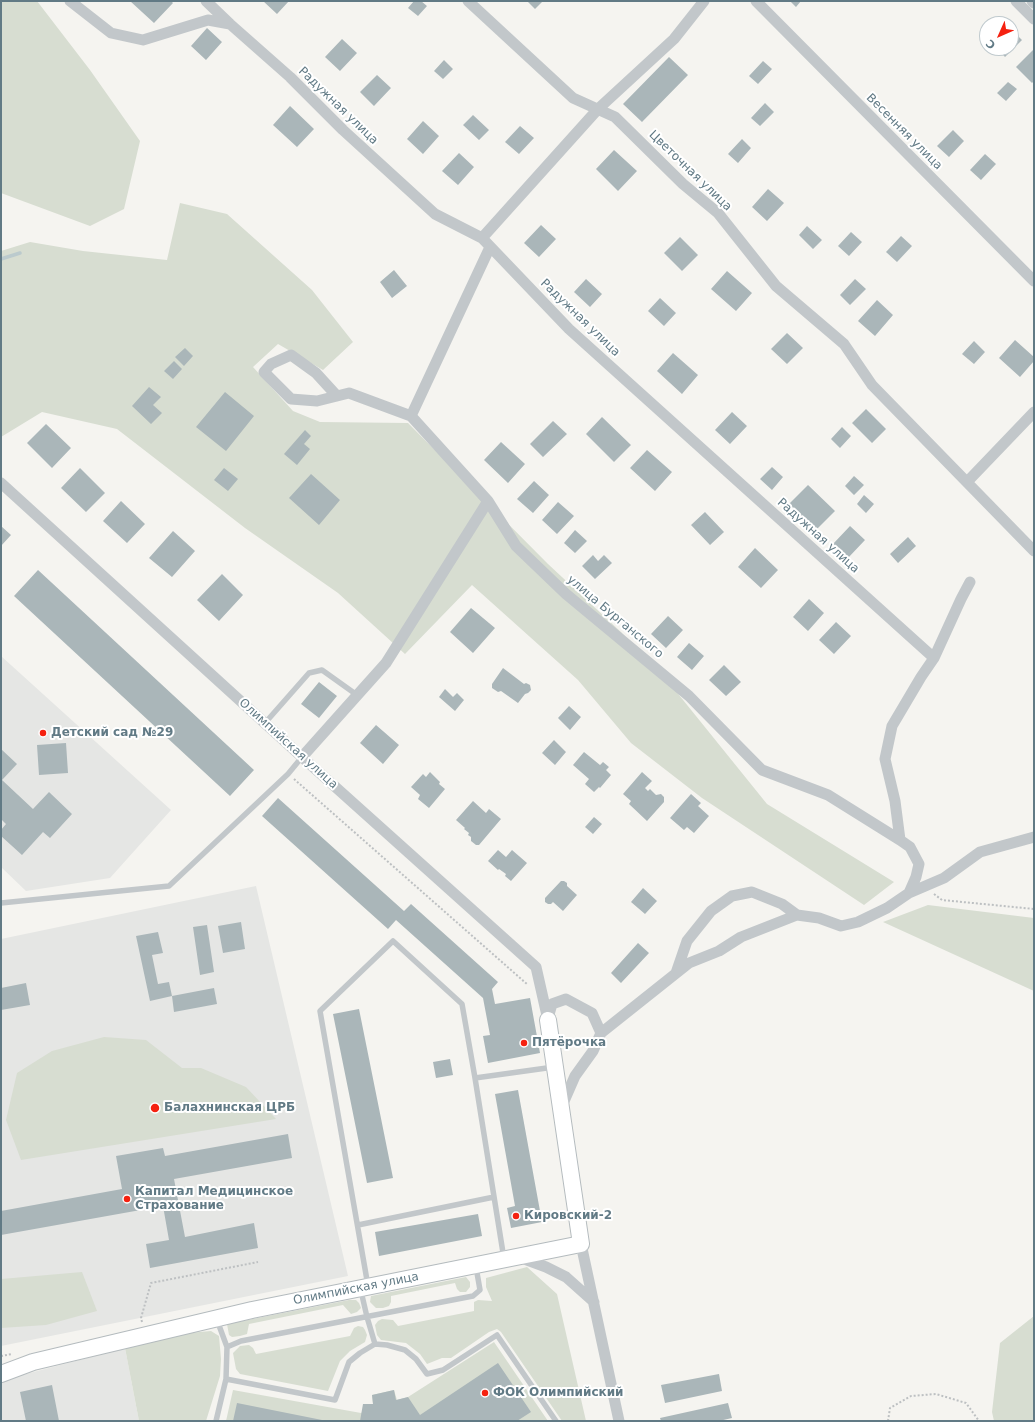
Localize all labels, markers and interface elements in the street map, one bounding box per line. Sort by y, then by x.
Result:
north arrow [979,16,1019,56]
text: С [983,37,998,52]
street label: Радужная улица [295,64,381,148]
street label: Весенняя улица [863,91,945,173]
street label: Цветочная улица [646,128,734,214]
street label: Радужная улица [537,276,623,360]
street label: Радужная улица [774,495,862,577]
street label: улица Бурганского [564,573,666,661]
street label: Олимпийская улица [236,696,340,792]
place label: Детский сад №29 [51,726,173,740]
marker: Детский сад №29 [38,728,48,738]
place label: Пятёрочка [532,1036,606,1050]
marker: Пятёрочка [519,1038,529,1048]
place label: Балахнинская ЦРБ [164,1101,295,1115]
marker: Балахнинская ЦРБ [149,1102,161,1114]
place label: Капитал Медицинское Страхование [135,1185,293,1213]
marker: Капитал Медицинское Страхование [122,1194,132,1204]
place label: Кировский-2 [524,1209,612,1223]
marker: Кировский-2 [511,1211,521,1221]
street label: Олимпийская улица [292,1270,420,1308]
place label: ФОК Олимпийский [493,1386,623,1400]
marker: ФОК Олимпийский [480,1388,490,1398]

